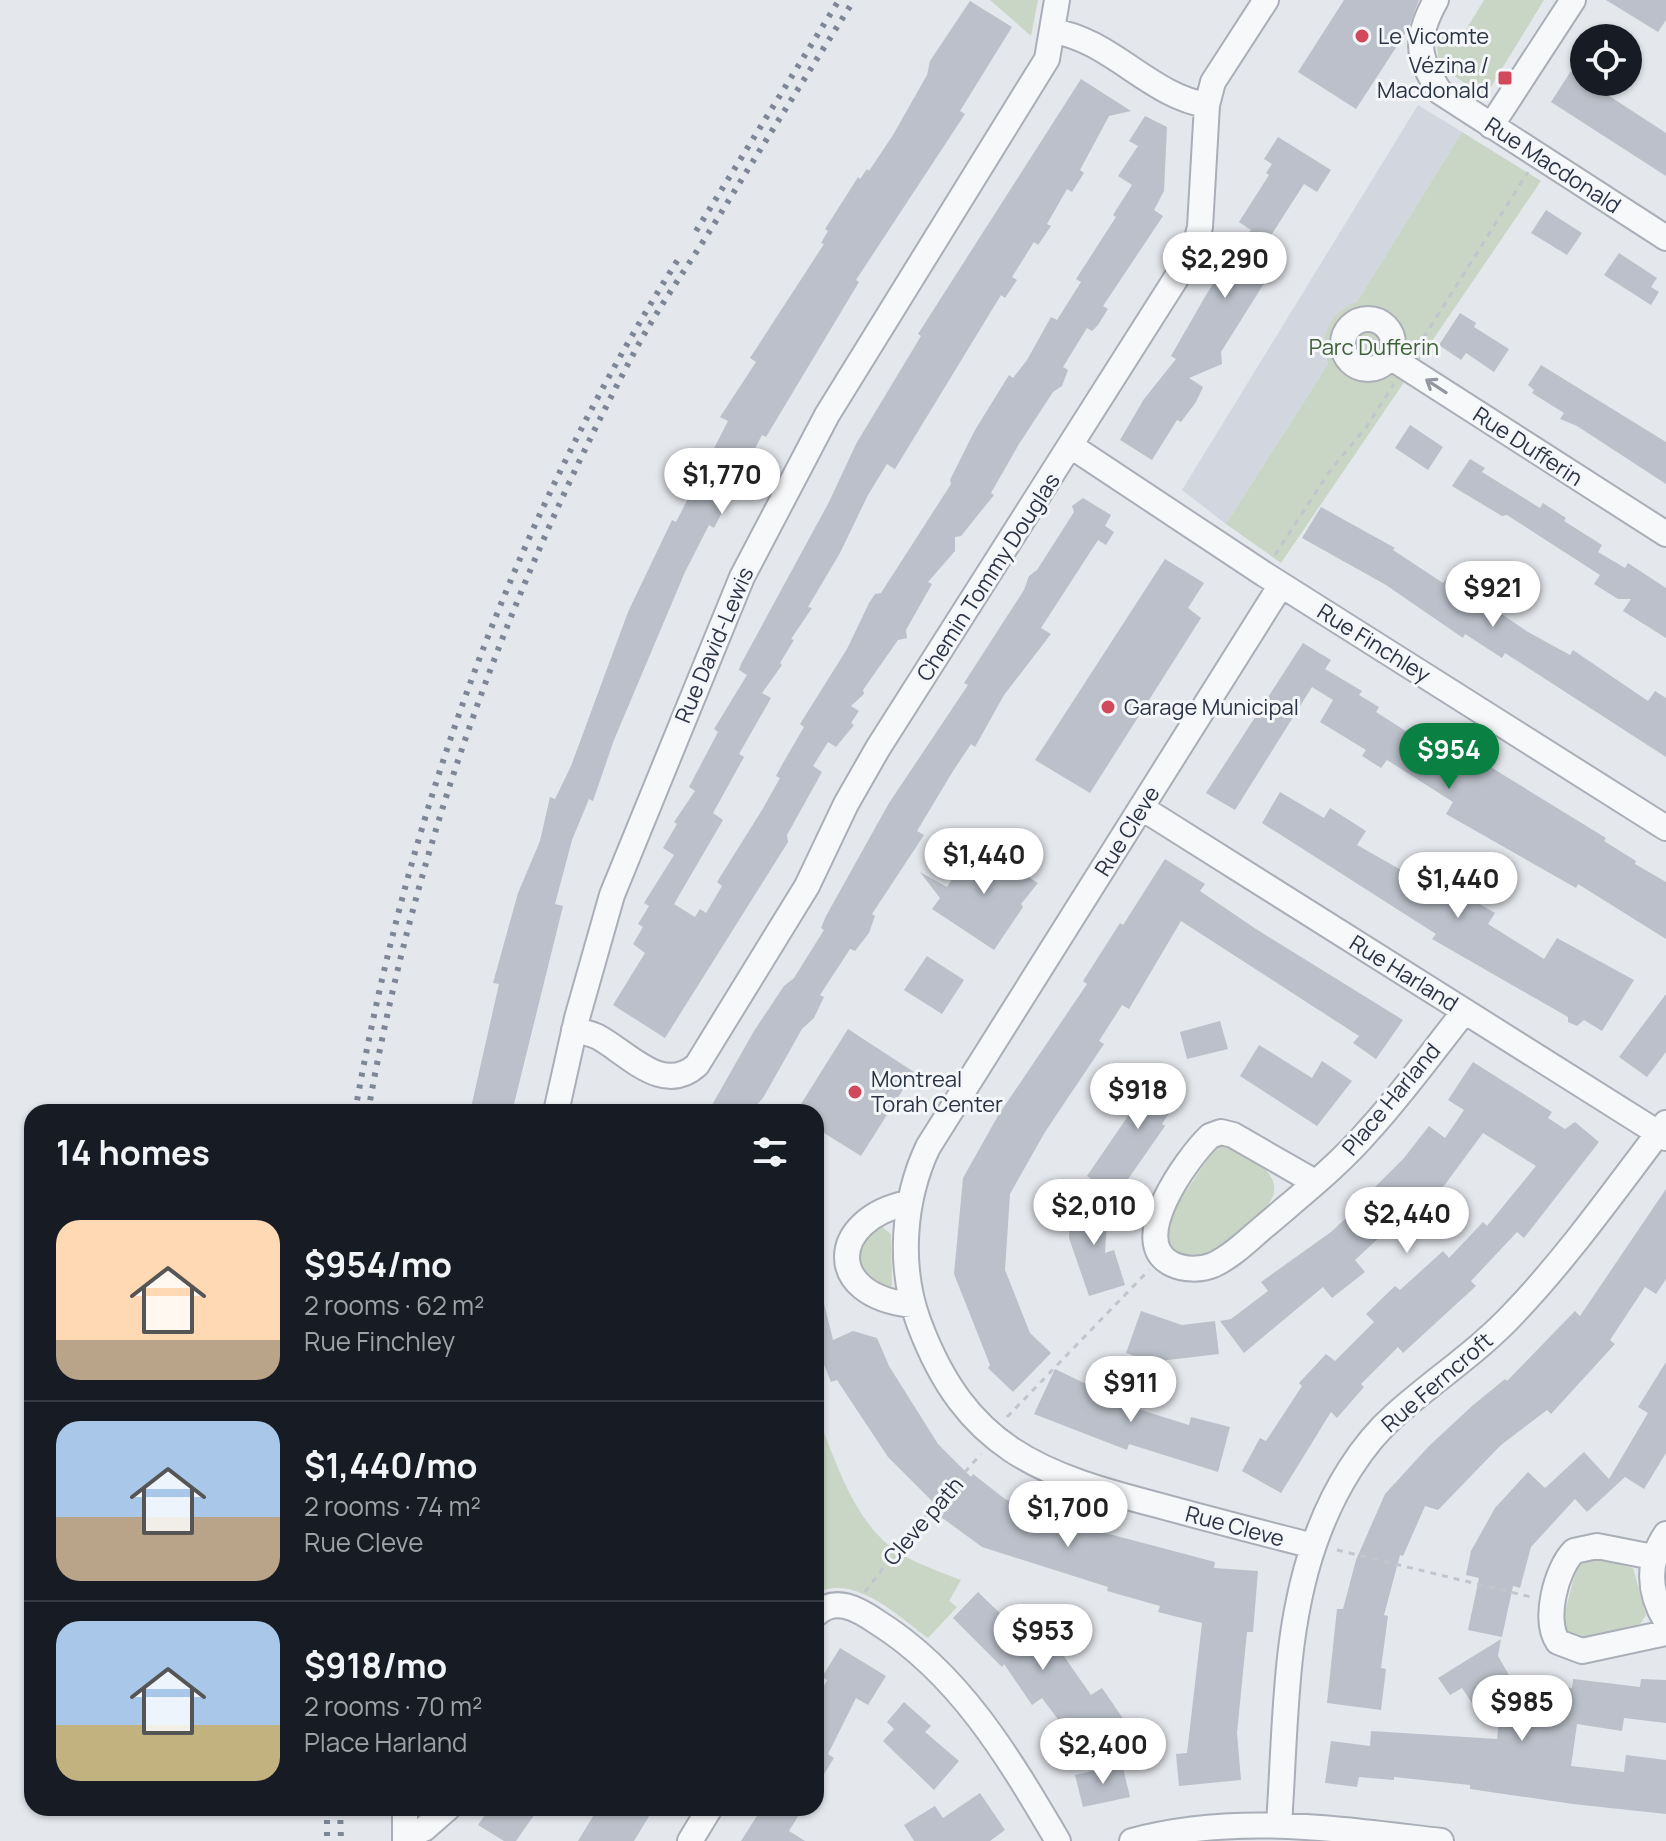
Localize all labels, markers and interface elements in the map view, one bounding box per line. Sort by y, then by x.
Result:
place label: Le Vicomte [1378,21,1489,51]
map controls [1570,24,1642,96]
button: locate [1570,24,1642,96]
marker: Le Vicomte [1353,27,1371,45]
place label: Vézina / Macdonald [1377,50,1489,105]
marker: Vézina / Macdonald [1496,69,1514,87]
street label: Rue Macdonald [1479,110,1627,220]
pin: $2,290 [1160,232,1290,300]
text: $2,290 [1181,240,1269,276]
park label: Parc Dufferin [1309,332,1439,362]
one-way arrow [1425,378,1447,394]
street label: Rue Dufferin [1467,399,1589,493]
pin: $1,770 [657,448,787,516]
text: $1,770 [682,456,762,492]
street label: Chemin Tommy Douglas [909,467,1067,687]
pin: $921 [1446,561,1540,629]
street label: Rue David-Lewis [668,562,760,728]
text: $921 [1463,569,1523,605]
street label: Rue Finchley [1312,596,1437,690]
place label: Garage Municipal [1124,692,1299,722]
marker: Garage Municipal [1099,698,1117,716]
pin: $954 [1402,723,1496,791]
text: $954 [1417,731,1481,767]
street label: Rue Cleve [1087,780,1167,882]
pin: $1,440 [919,828,1049,896]
text: $1,440 [943,836,1026,872]
pin: $1,440 [1393,852,1523,920]
text: $1,440 [1417,860,1500,896]
street label: Rue Harland [1344,928,1464,1018]
street label: Place Harland [1335,1036,1447,1162]
pin: $918 [1091,1063,1185,1131]
place label: Montreal Torah Center [871,1064,1003,1119]
text: $918 [1108,1071,1168,1107]
marker: Montreal Torah Center [846,1083,864,1101]
text: 14 homes [56,1129,210,1175]
icon: filters [748,1130,792,1174]
pin: $2,010 [1029,1179,1159,1247]
text: $2,010 [1051,1187,1137,1223]
pin: $2,440 [1342,1187,1472,1255]
text: $2,440 [1363,1195,1451,1231]
text: $954/mo [304,1241,452,1287]
icon: home [120,1252,216,1348]
text: 2 rooms · 62 m² [304,1287,484,1323]
text: Rue Finchley [304,1323,455,1359]
street label: Rue Ferncroft [1375,1325,1499,1439]
pin: $911 [1084,1356,1178,1424]
text: $911 [1103,1364,1159,1400]
text: $1,440/mo [304,1442,478,1488]
icon: home [120,1453,216,1549]
street label: Cleve path [876,1470,970,1572]
pin: $1,700 [1003,1481,1133,1549]
text: 2 rooms · 74 m² [304,1488,481,1524]
text: $1,700 [1027,1489,1109,1525]
street label: Rue Cleve [1182,1498,1288,1554]
text: Rue Cleve [304,1524,423,1560]
pin: $953 [996,1604,1090,1672]
text: $953 [1012,1612,1074,1648]
text: $918/mo [304,1642,447,1688]
icon: home [120,1653,216,1749]
pin: $985 [1475,1675,1569,1743]
text: $985 [1490,1683,1554,1719]
text: 2 rooms · 70 m² [304,1688,482,1724]
pin: $2,400 [1038,1718,1168,1786]
text: Place Harland [304,1724,468,1760]
text: $2,400 [1058,1726,1148,1762]

